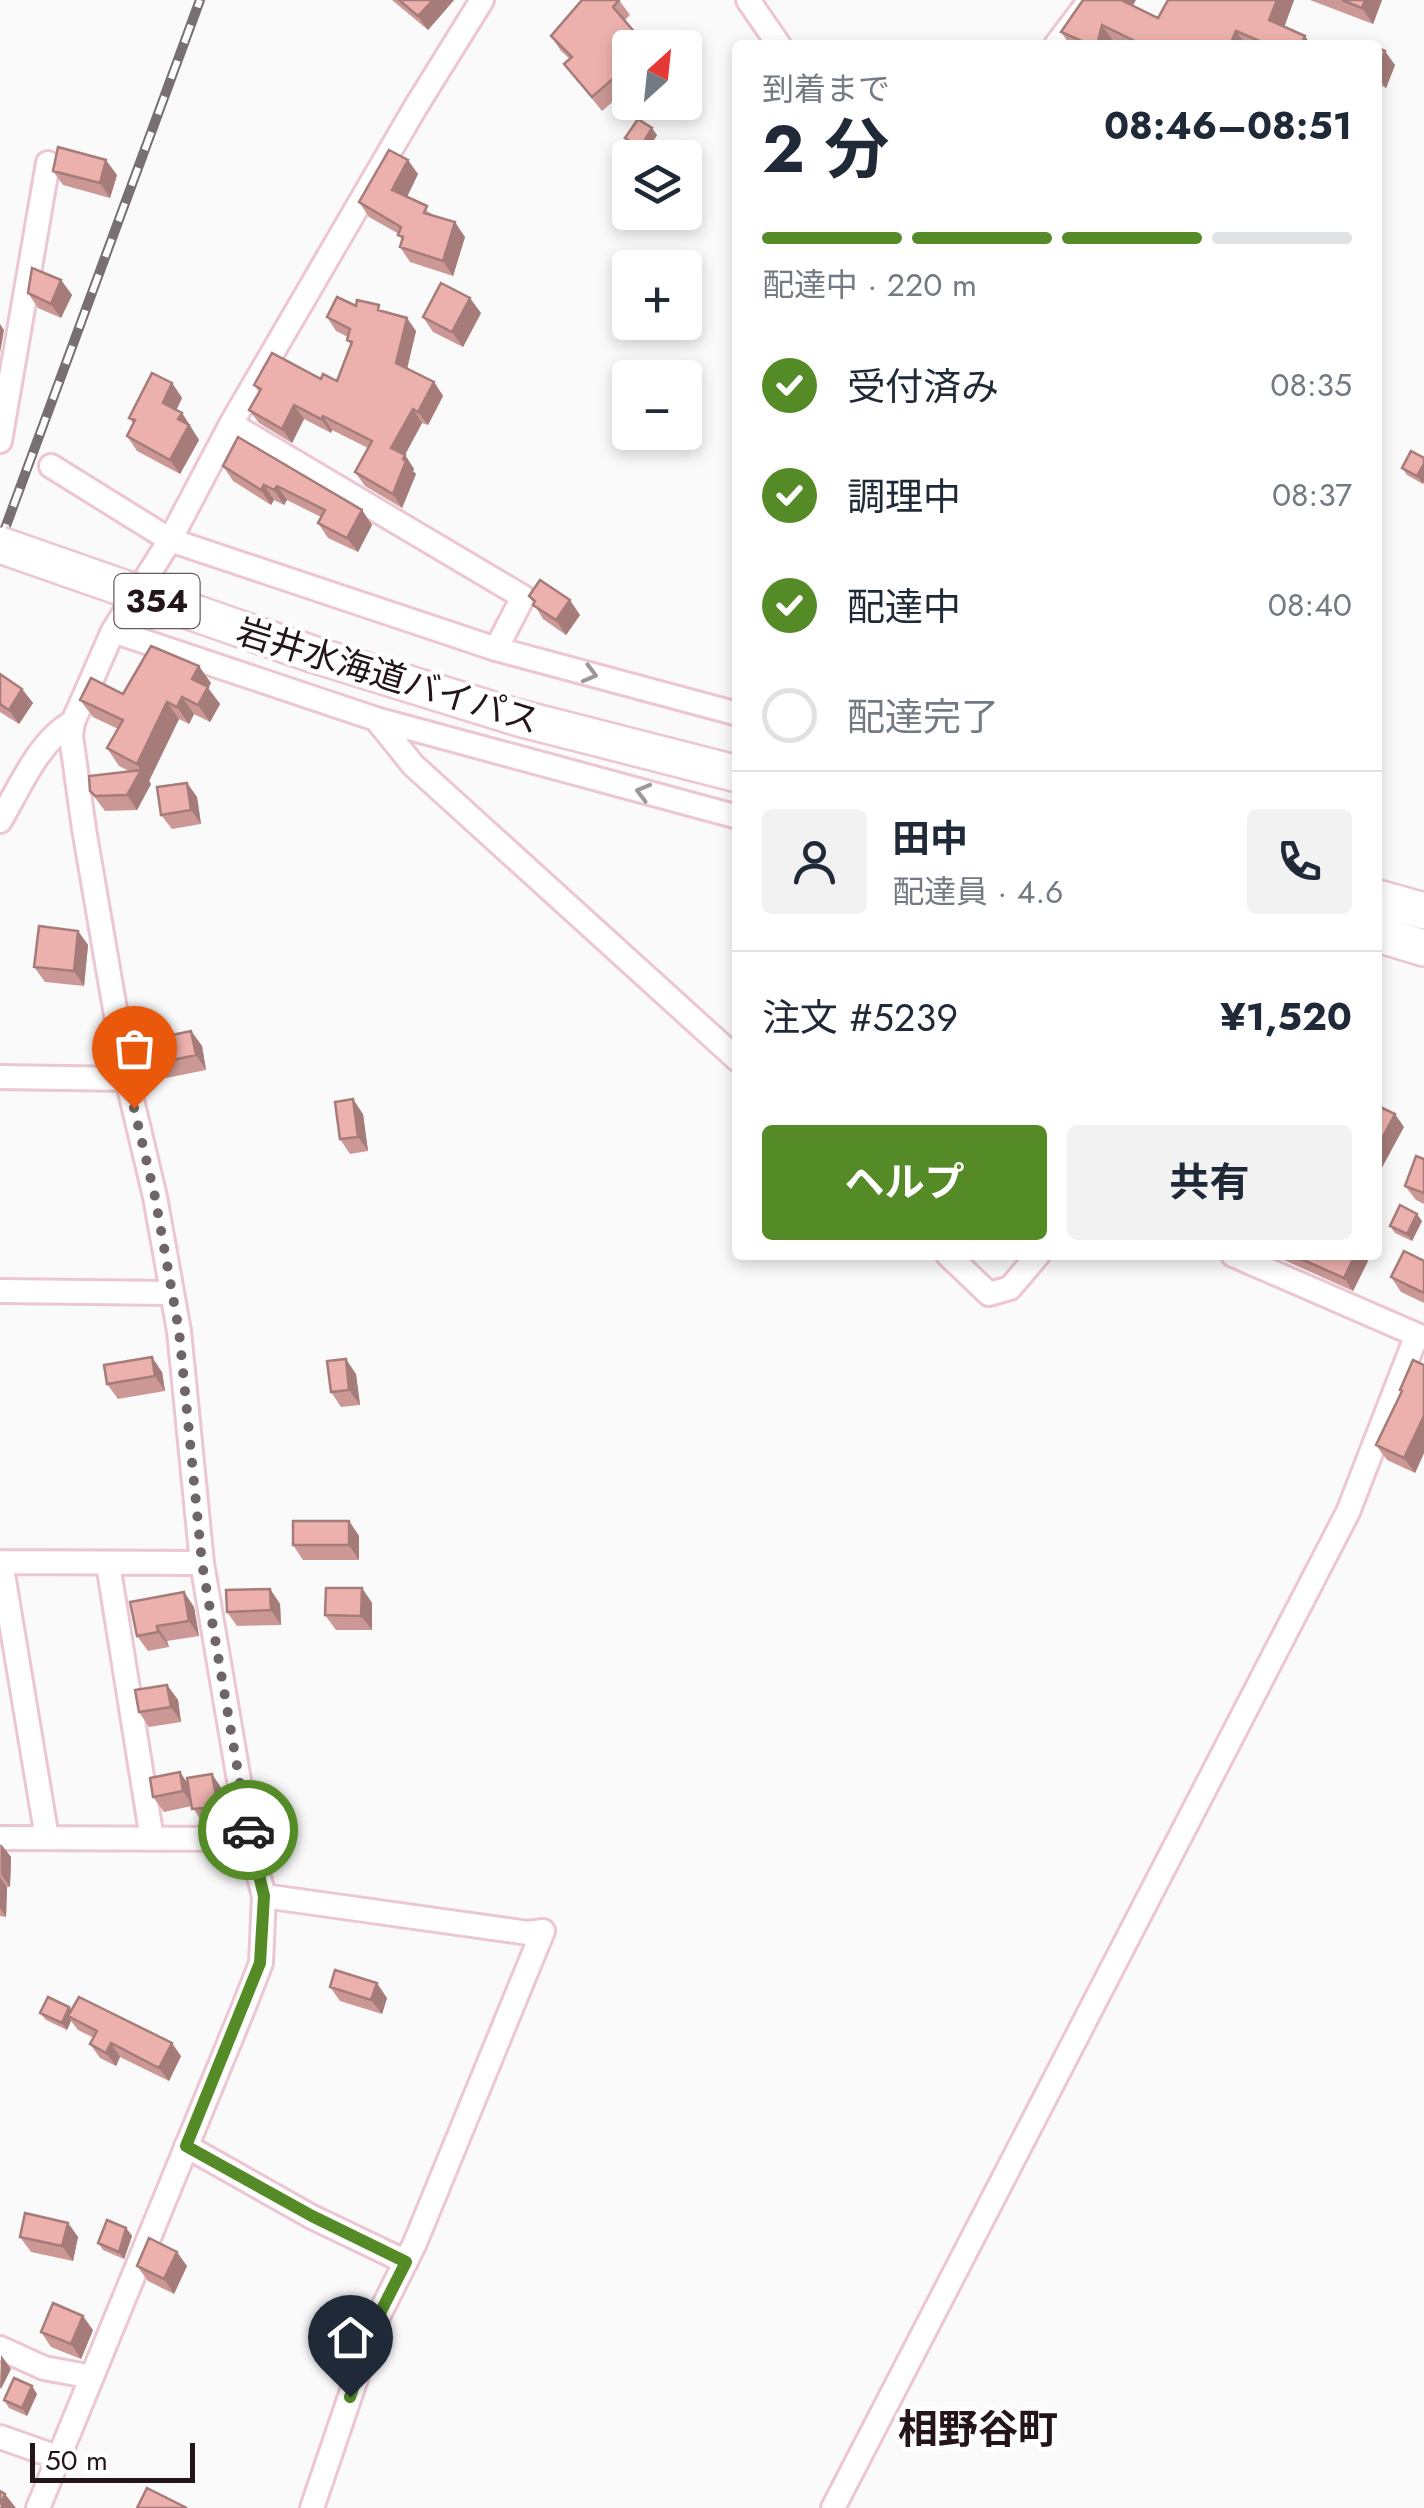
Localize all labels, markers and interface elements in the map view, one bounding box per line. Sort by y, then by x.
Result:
north arrow [612,30,702,120]
map controls [612,30,702,450]
text: 到着まで [762,66,890,112]
text: 08:46–08:51 [1104,98,1352,153]
text: 2 分 [762,102,889,196]
button: layers [612,140,702,230]
button: + [612,250,702,340]
text: 配達中 · 220 m [762,262,977,308]
icon: check [762,358,817,413]
text: 受付済み [847,359,999,414]
button: − [612,360,702,450]
text: 08:35 [1270,362,1352,408]
icon: check [762,468,817,523]
text: 調理中 [847,469,961,524]
text: 08:37 [1272,472,1352,518]
road number: 354 [114,574,200,628]
icon: check [762,578,817,633]
text: 配達中 [847,579,961,634]
text: 08:40 [1268,582,1352,628]
street label: 岩井水海道バイパス [230,606,546,746]
one-way arrow [581,663,598,684]
text: 配達完了 [847,689,999,744]
one-way arrow [635,782,653,803]
button: person [762,809,867,914]
button: phone [1247,809,1352,914]
text: 田中 [892,811,968,866]
text: 配達員 · 4.6 [892,869,1064,915]
text: ¥1,520 [1220,989,1352,1044]
text: 注文 #5239 [762,990,958,1045]
pin [92,1006,177,1109]
icon: bag [107,1021,162,1076]
button: ヘルプ [762,1125,1047,1240]
button: 共有 [1067,1125,1352,1240]
courier [198,1780,298,1880]
icon: car [221,1803,276,1858]
pin [308,2295,393,2398]
icon: home [323,2310,378,2365]
district label: 相野谷町 [898,2400,1058,2458]
scale bar [30,2438,195,2482]
text: 50 m [45,2440,108,2481]

